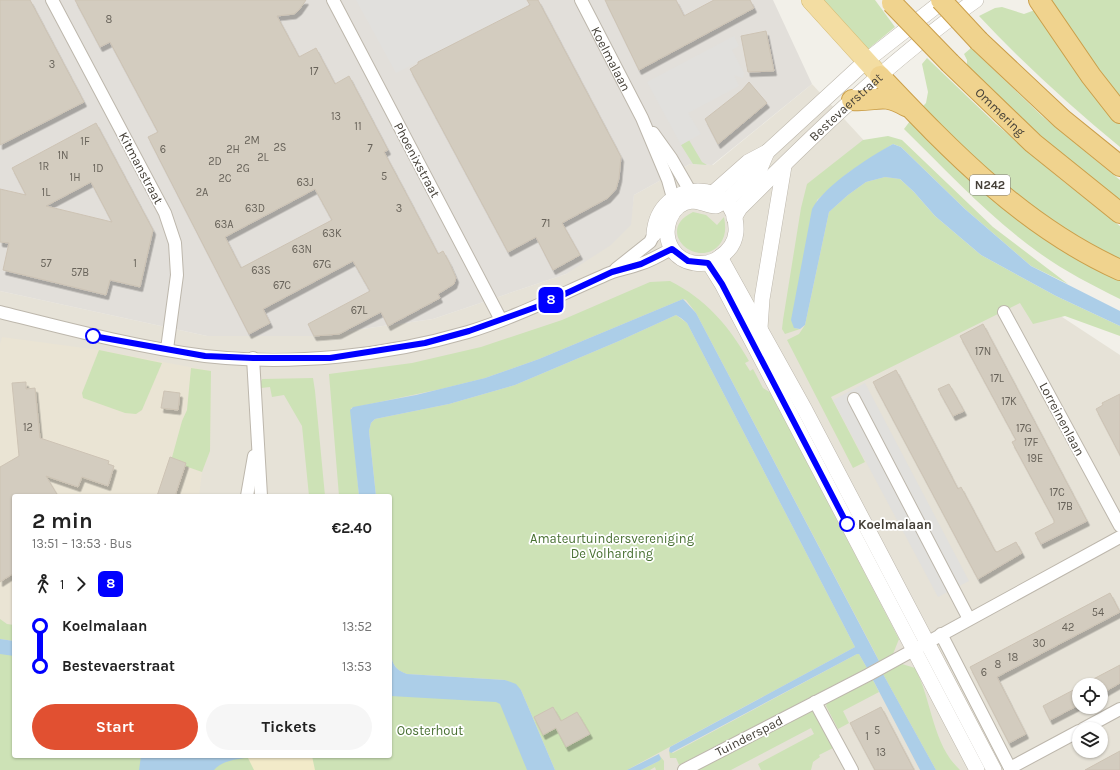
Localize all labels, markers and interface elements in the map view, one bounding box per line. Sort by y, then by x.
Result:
house number: 8 [106,13,113,26]
street label: Koelmalaan [588,24,634,93]
house number: 3 [49,58,55,71]
house number: 17 [310,65,318,78]
street label: Bestevaerstraat [806,69,885,144]
street label: Ommering [972,84,1029,139]
house number: 13 [331,110,341,123]
house number: 11 [354,120,362,133]
street label: Phoenixstraat [391,120,443,200]
street label: Kitmanstraat [116,129,166,207]
house number: 2M [244,134,260,147]
house number: 1F [80,135,90,148]
house number: 2S [273,141,287,154]
house number: 7 [367,142,373,155]
house number: 6 [160,143,166,156]
house number: 2H [226,143,240,156]
house number: 1N [57,149,69,162]
house number: 2L [257,151,270,164]
house number: 2D [208,155,222,168]
house number: 1R [39,160,49,173]
house number: 1D [93,162,103,175]
house number: 2G [236,162,250,175]
house number: 5 [381,170,387,183]
house number: 1H [70,171,81,184]
house number: 2C [218,172,232,185]
road number: N242 [970,175,1010,195]
house number: 63J [296,176,314,189]
house number: 1L [42,186,51,199]
house number: 2A [196,186,209,199]
house number: 63D [245,202,265,215]
house number: 3 [396,202,402,215]
house number: 71 [542,217,550,230]
house number: 63A [214,218,234,231]
house number: 63K [322,227,342,240]
house number: 63N [292,243,312,256]
house number: 57 [40,257,52,270]
house number: 1 [133,257,137,270]
house number: 67G [313,258,331,271]
house number: 63S [251,264,271,277]
house number: 57B [71,266,89,279]
house number: 67C [273,279,291,292]
line badge: 8 [538,287,564,313]
text: 8 [546,291,556,308]
house number: 67L [351,304,368,317]
unlabelled marker [85,328,101,344]
house number: 17N [975,345,991,358]
house number: 17L [990,372,1005,385]
street label: Lorreinenlaan [1036,380,1088,458]
house number: 17K [1001,395,1017,408]
house number: 12 [23,421,33,434]
house number: 17G [1016,422,1032,435]
house number: 17F [1024,436,1039,449]
house number: 19E [1027,452,1043,465]
house number: 17C [1049,486,1065,499]
house number: 17B [1057,500,1073,513]
text: 2 min [32,508,93,534]
marker: Koelmalaan [839,516,855,532]
place label: Koelmalaan [858,517,932,532]
text: €2.40 [332,519,372,537]
park label: Amateurtuindersvereniging De Volharding [530,531,695,561]
text: 13:51 – 13:53 · Bus [32,536,132,551]
icon: walk [32,573,54,595]
icon: forward [70,573,92,595]
text: 8 [106,575,115,592]
text: 1 [60,577,64,592]
house number: 54 [1092,606,1104,619]
text: Koelmalaan [62,617,147,635]
text: 13:52 [342,619,372,634]
house number: 42 [1062,621,1074,634]
house number: 30 [1032,637,1046,650]
house number: 18 [1008,651,1018,664]
text: Bestevaerstraat [62,657,175,675]
house number: 8 [995,658,1002,671]
text: 13:53 [342,659,372,674]
house number: 6 [981,666,987,679]
map controls [1072,678,1108,758]
button: locate [1072,678,1108,714]
button: Start [32,704,198,750]
button: Tickets [206,704,372,750]
street label: Tuinderspad [713,713,785,759]
button: layers [1072,722,1108,758]
park label: Oosterhout [397,723,463,738]
house number: 5 [874,724,880,737]
house number: 1 [865,730,869,743]
house number: 13 [876,746,886,759]

